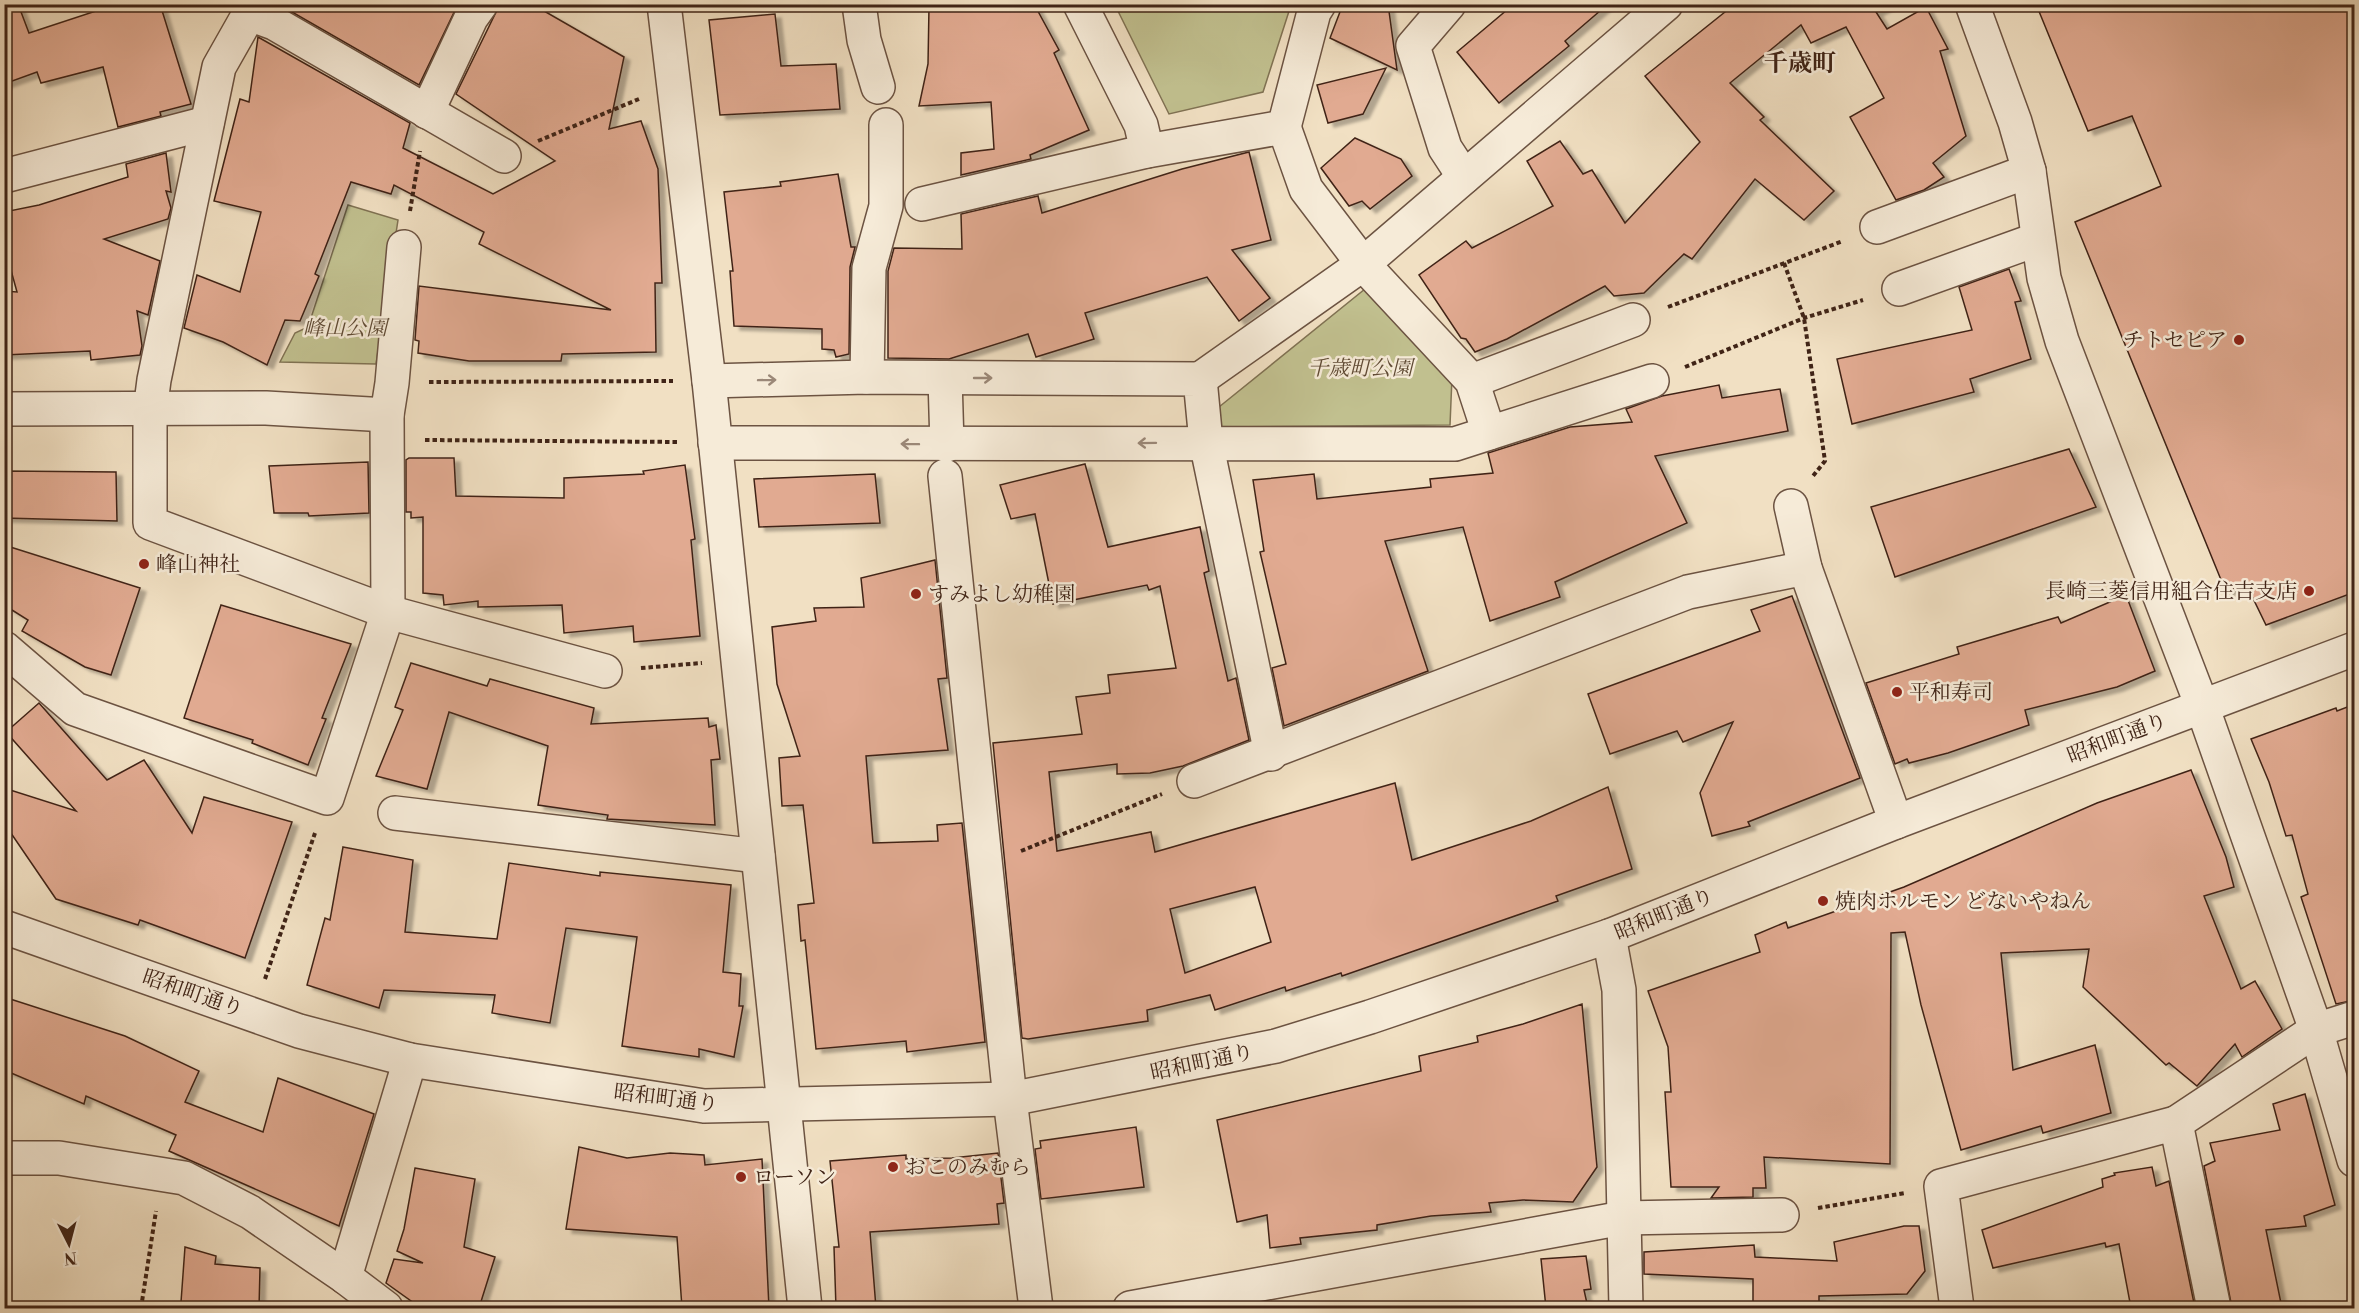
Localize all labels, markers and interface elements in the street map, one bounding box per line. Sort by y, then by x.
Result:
district label: 千歳町 [1764,49,1836,79]
park label: 峰山公園 [303,316,390,342]
place label: チトセピア [2123,328,2227,354]
marker: チトセピア [2232,333,2246,347]
park label: 千歳町公園 [1308,356,1415,382]
one-way arrow [973,372,993,384]
one-way arrow [757,374,777,385]
one-way arrow [1138,437,1158,449]
one-way arrow [901,439,921,450]
place label: 峰山神社 [156,552,240,578]
marker: 峰山神社 [137,557,151,571]
place label: 長崎三菱信用組合住吉支店 [2045,579,2297,605]
place label: すみよし幼稚園 [928,582,1075,608]
marker: 長崎三菱信用組合住吉支店 [2302,584,2316,598]
marker: すみよし幼稚園 [909,587,923,601]
place label: 平和寿司 [1909,680,1993,706]
marker: 平和寿司 [1890,685,1904,699]
street label: 昭和町通り [2064,708,2171,770]
street label: 昭和町通り [1611,883,1718,947]
place label: 焼肉ホルモン どないやねん [1835,889,2091,915]
marker: 焼肉ホルモン どないやねん [1816,894,1830,908]
street label: 昭和町通り [139,965,247,1023]
street label: 昭和町通り [1148,1039,1256,1087]
street label: 昭和町通り [612,1080,720,1118]
place label: おこのみむら [905,1155,1031,1181]
marker: おこのみむら [886,1160,900,1174]
place label: ローソン [753,1165,836,1191]
marker: ローソン [734,1170,748,1184]
north arrow [39,1214,99,1274]
text: N [63,1247,78,1269]

